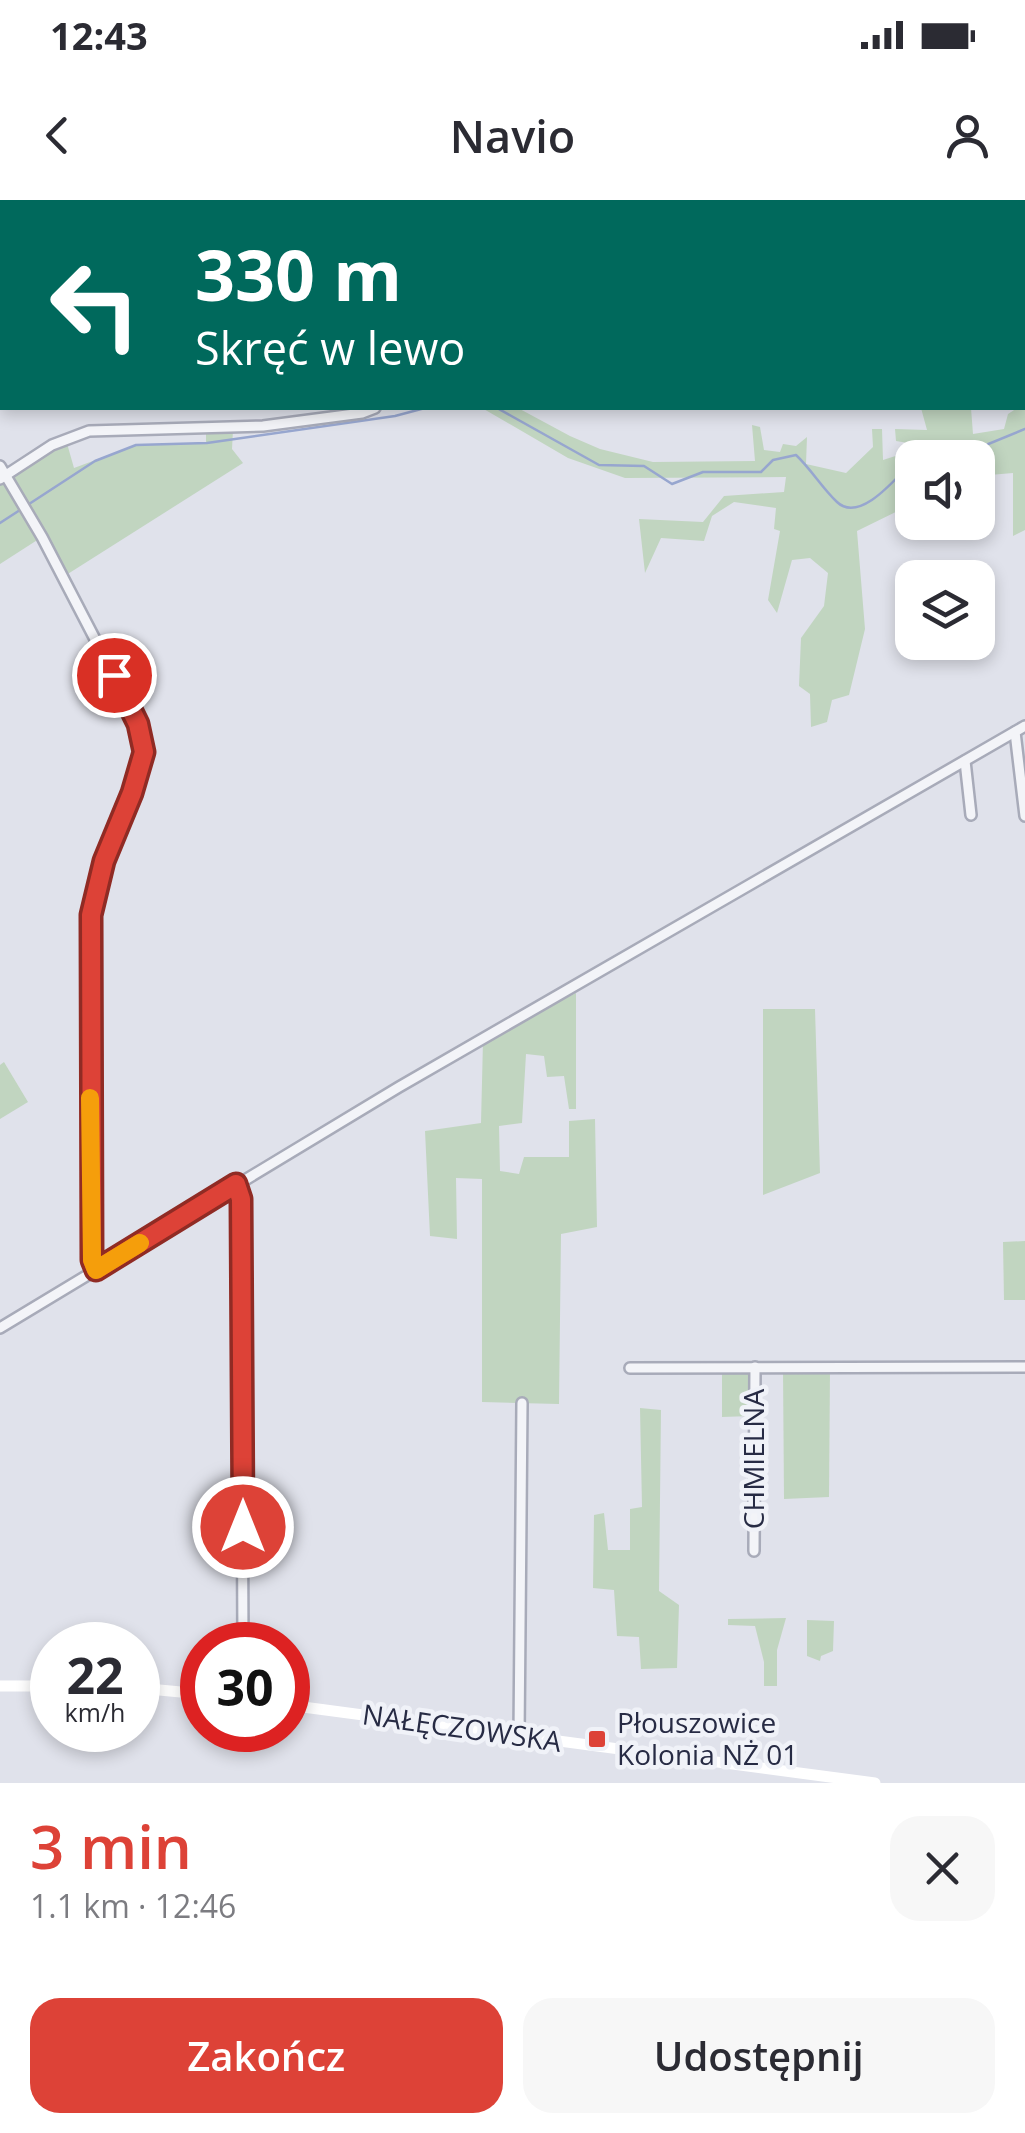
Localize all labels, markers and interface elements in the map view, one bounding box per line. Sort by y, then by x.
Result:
text: 12:43 [50,9,148,61]
text: Navio [450,105,575,166]
icon: back [30,108,85,163]
icon: person [940,108,995,163]
text: 330 m [195,226,402,322]
icon: left [30,240,160,370]
text: Skręć w lewo [195,317,465,378]
map controls [895,440,995,660]
button: sound [895,440,995,540]
button: layers [895,560,995,660]
pin [72,633,157,718]
icon: arrive [87,648,142,703]
street label: CHMIELNA [734,1389,772,1529]
position arrow [191,1475,295,1579]
speed limit sign: 30 [180,1622,310,1752]
text: 22 [66,1641,124,1709]
street label: NAŁĘCZOWSKA [360,1694,564,1760]
text: km/h [65,1695,125,1729]
place label: Płouszowice Kolonia NŻ 01 [617,1703,798,1773]
marker: Płouszowice Kolonia NŻ 01 [586,1728,608,1750]
text: 3 min [30,1805,192,1887]
button: close [890,1816,995,1921]
text: 1.1 km · 12:46 [30,1884,236,1927]
button: Zakończ [30,1998,503,2113]
button: Udostępnij [523,1998,995,2113]

